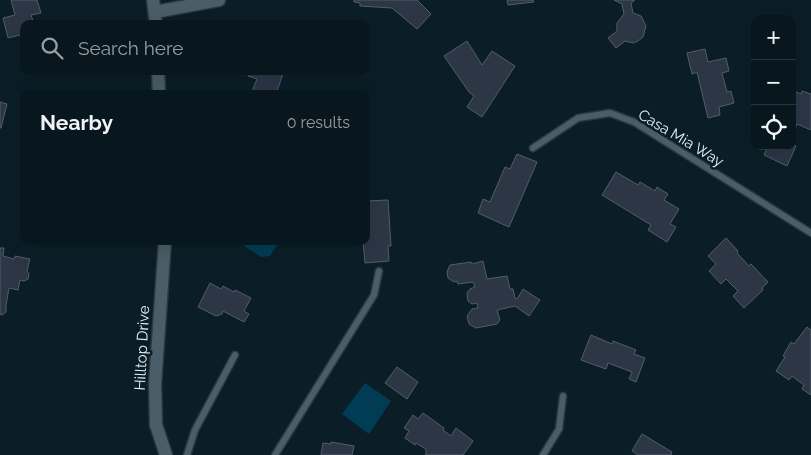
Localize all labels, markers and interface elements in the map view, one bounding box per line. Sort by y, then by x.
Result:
map controls [751,15,796,150]
button: + [751,15,796,60]
search box [20,20,370,75]
icon: search [38,34,66,62]
text: Search here [78,37,184,59]
button: − [751,60,796,105]
street label: Casa Mia Way [635,105,727,171]
button: locate [751,105,796,150]
text: Nearby [40,110,113,135]
text: 0 results [287,113,350,132]
street label: Hilltop Drive [131,305,153,391]

